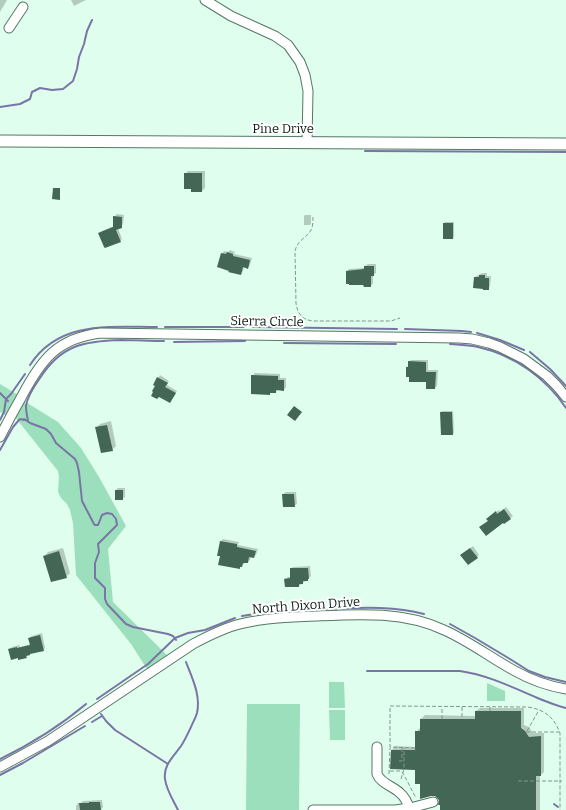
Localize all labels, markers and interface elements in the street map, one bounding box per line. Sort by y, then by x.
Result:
street label: Pine Drive [252,121,314,137]
street label: Sierra Circle [230,314,304,330]
street label: North Dixon Drive [251,594,361,618]

